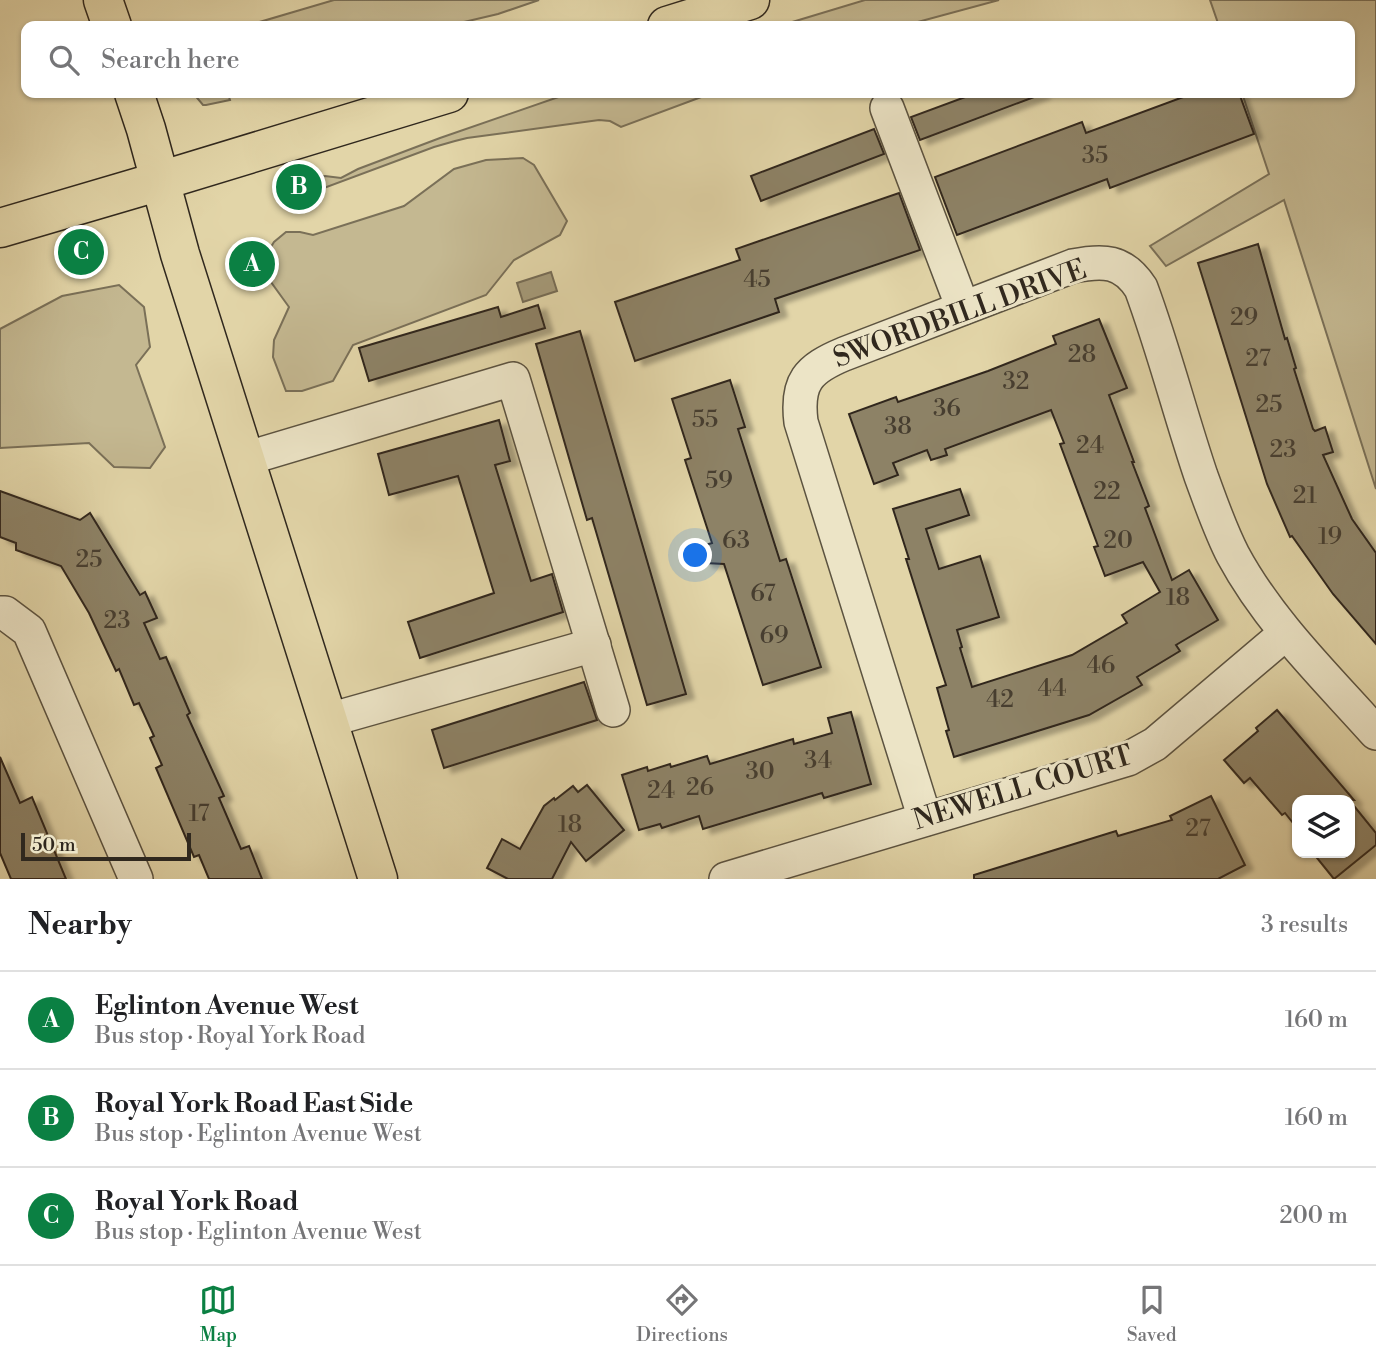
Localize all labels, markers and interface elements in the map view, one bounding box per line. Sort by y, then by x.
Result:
search box [21,21,1355,98]
icon: search [45,41,83,79]
text: Search here [101,44,240,76]
house number: 35 [1082,141,1108,171]
pin: B [276,161,322,213]
pin: C [58,226,104,278]
pin: A [229,238,275,290]
street label: SWORDBILL DRIVE [829,252,1091,376]
house number: 45 [743,265,771,295]
house number: 29 [1230,303,1258,333]
house number: 28 [1068,340,1096,370]
house number: 27 [1245,344,1271,374]
house number: 32 [1003,367,1029,397]
house number: 25 [1256,390,1282,420]
house number: 36 [933,394,961,424]
house number: 55 [692,405,718,435]
house number: 38 [884,412,912,442]
house number: 24 [1076,431,1104,461]
house number: 23 [1270,435,1296,465]
house number: 59 [705,466,733,496]
house number: 22 [1093,477,1121,507]
house number: 21 [1293,481,1318,511]
house number: 19 [1318,522,1342,552]
house number: 63 [722,526,750,556]
house number: 20 [1103,526,1133,556]
your location [678,538,712,572]
house number: 25 [76,545,102,575]
house number: 67 [750,579,776,609]
house number: 18 [1166,583,1190,613]
house number: 23 [104,606,130,636]
house number: 69 [759,621,789,651]
house number: 46 [1087,651,1115,681]
house number: 44 [1037,674,1067,704]
house number: 42 [986,685,1014,715]
street label: NEWELL COURT [909,738,1137,838]
house number: 34 [804,746,832,776]
house number: 30 [745,757,775,787]
house number: 26 [686,773,714,803]
house number: 24 [647,776,675,806]
map controls [1292,795,1355,858]
button: layers [1292,795,1355,858]
house number: 17 [188,799,210,829]
house number: 18 [558,810,582,840]
house number: 27 [1185,814,1211,844]
scale bar [21,830,191,862]
text: 50 m [32,833,76,857]
text: Nearby [28,906,132,944]
text: 3 results [1261,911,1348,939]
text: Eglinton Avenue West [95,990,358,1022]
text: A [43,1006,59,1034]
text: 160 m [1285,1006,1348,1034]
text: Bus stop · Royal York Road [95,1022,365,1050]
text: Royal York Road East Side [95,1088,413,1120]
text: B [42,1104,60,1132]
text: 160 m [1285,1104,1348,1132]
text: Bus stop · Eglinton Avenue West [95,1120,422,1148]
text: Royal York Road [95,1186,299,1218]
text: C [43,1202,59,1230]
text: 200 m [1280,1202,1348,1230]
text: Bus stop · Eglinton Avenue West [95,1218,422,1246]
tab: Map [199,1281,237,1347]
tab: Directions [636,1281,728,1347]
tab: Saved [1127,1281,1177,1347]

